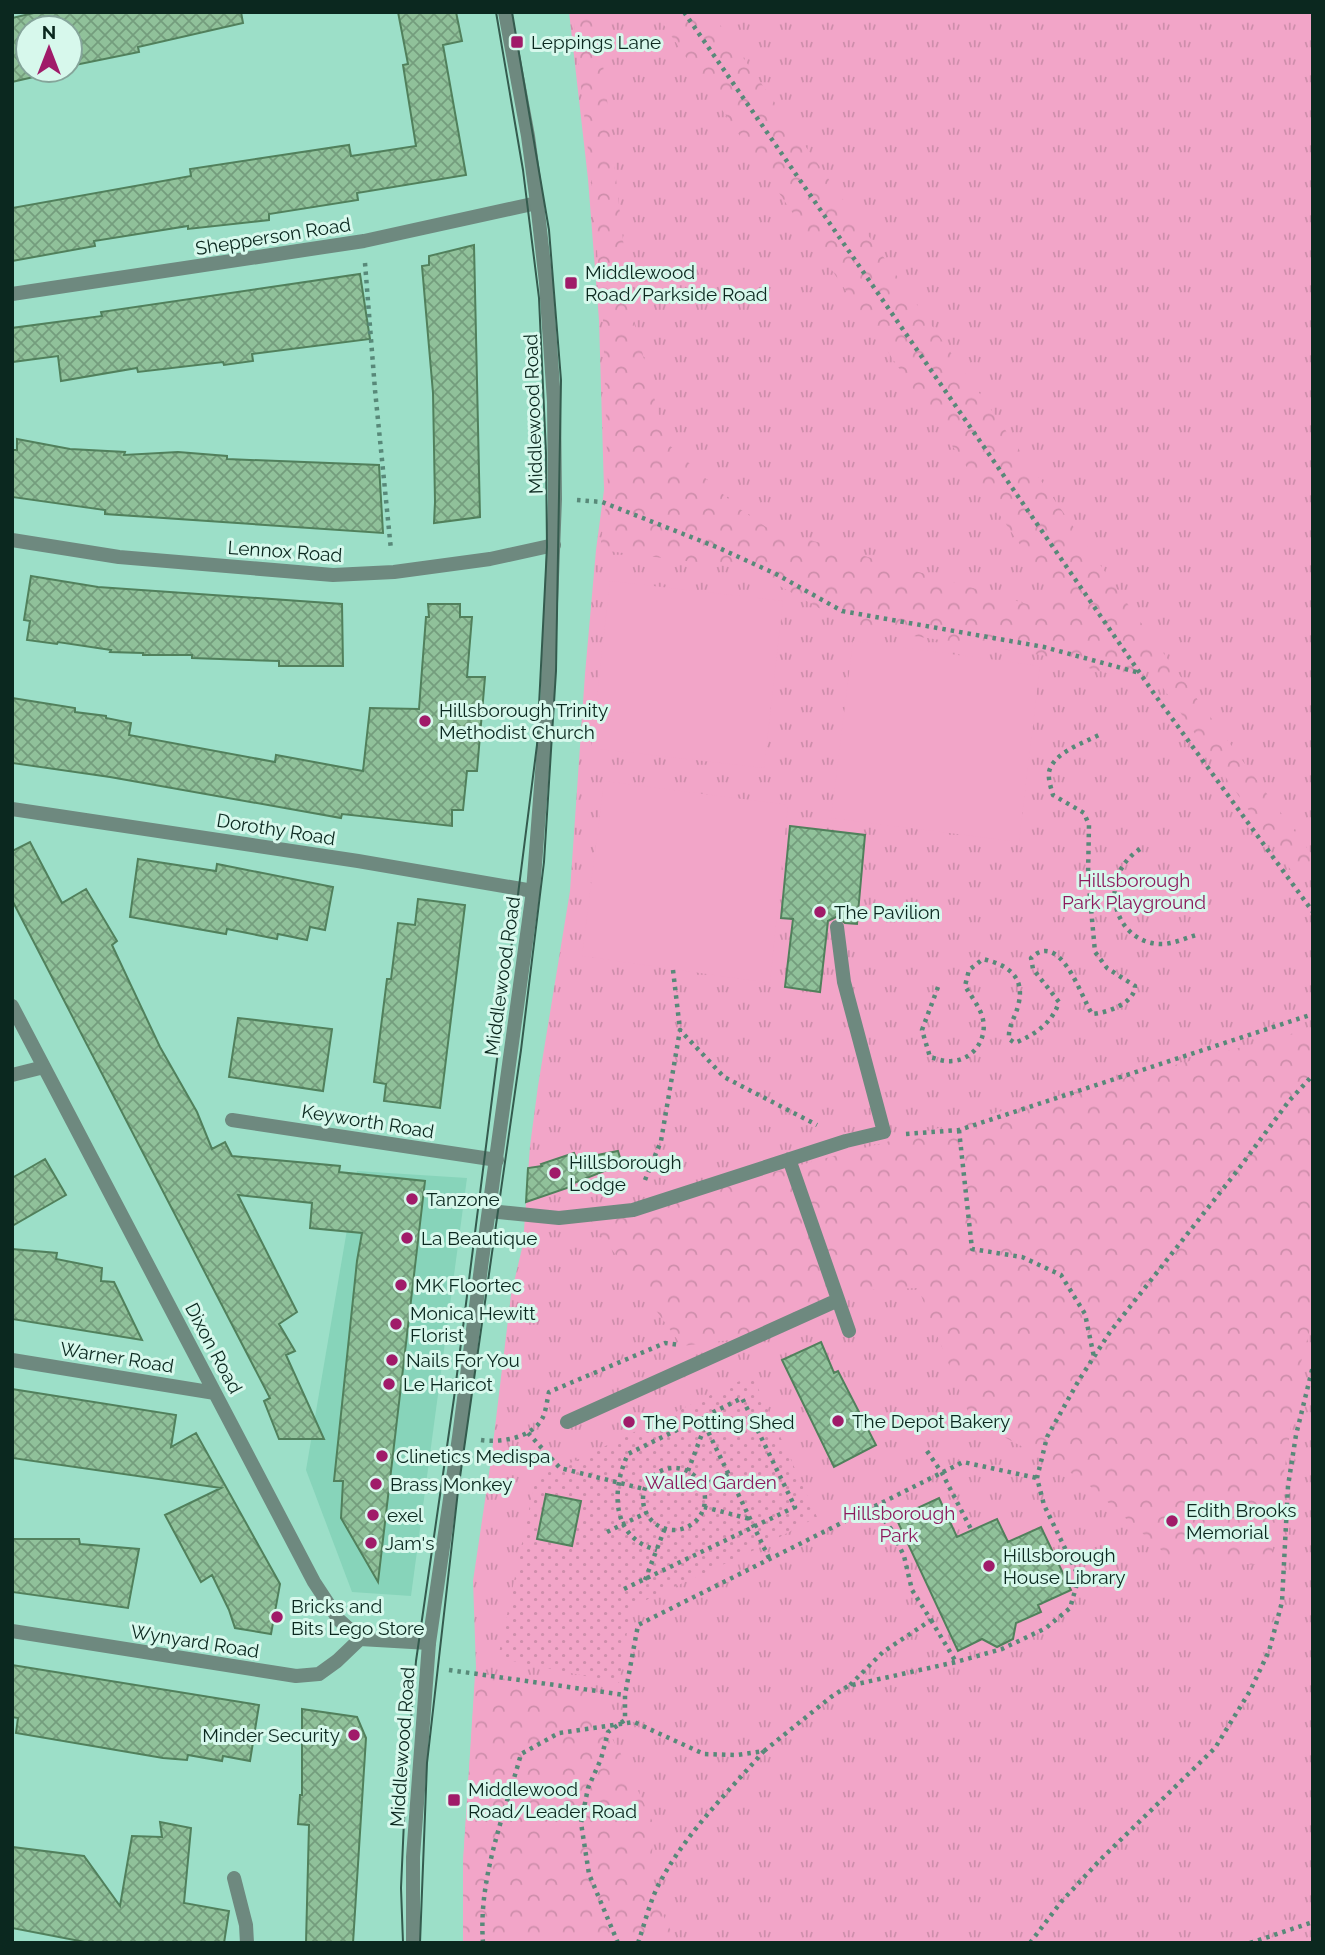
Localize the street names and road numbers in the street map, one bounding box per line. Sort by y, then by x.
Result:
street label: Shepperson Road [194,213,352,259]
street label: Middlewood Road [519,333,547,495]
street label: Lennox Road [227,536,343,566]
street label: Dorothy Road [215,809,337,849]
street label: Middlewood Road [480,895,524,1057]
street label: Keyworth Road [300,1100,436,1142]
street label: Dixon Road [181,1299,247,1397]
street label: Warner Road [59,1337,175,1377]
street label: Wynyard Road [129,1620,261,1662]
street label: Middlewood Road [385,1666,419,1828]

